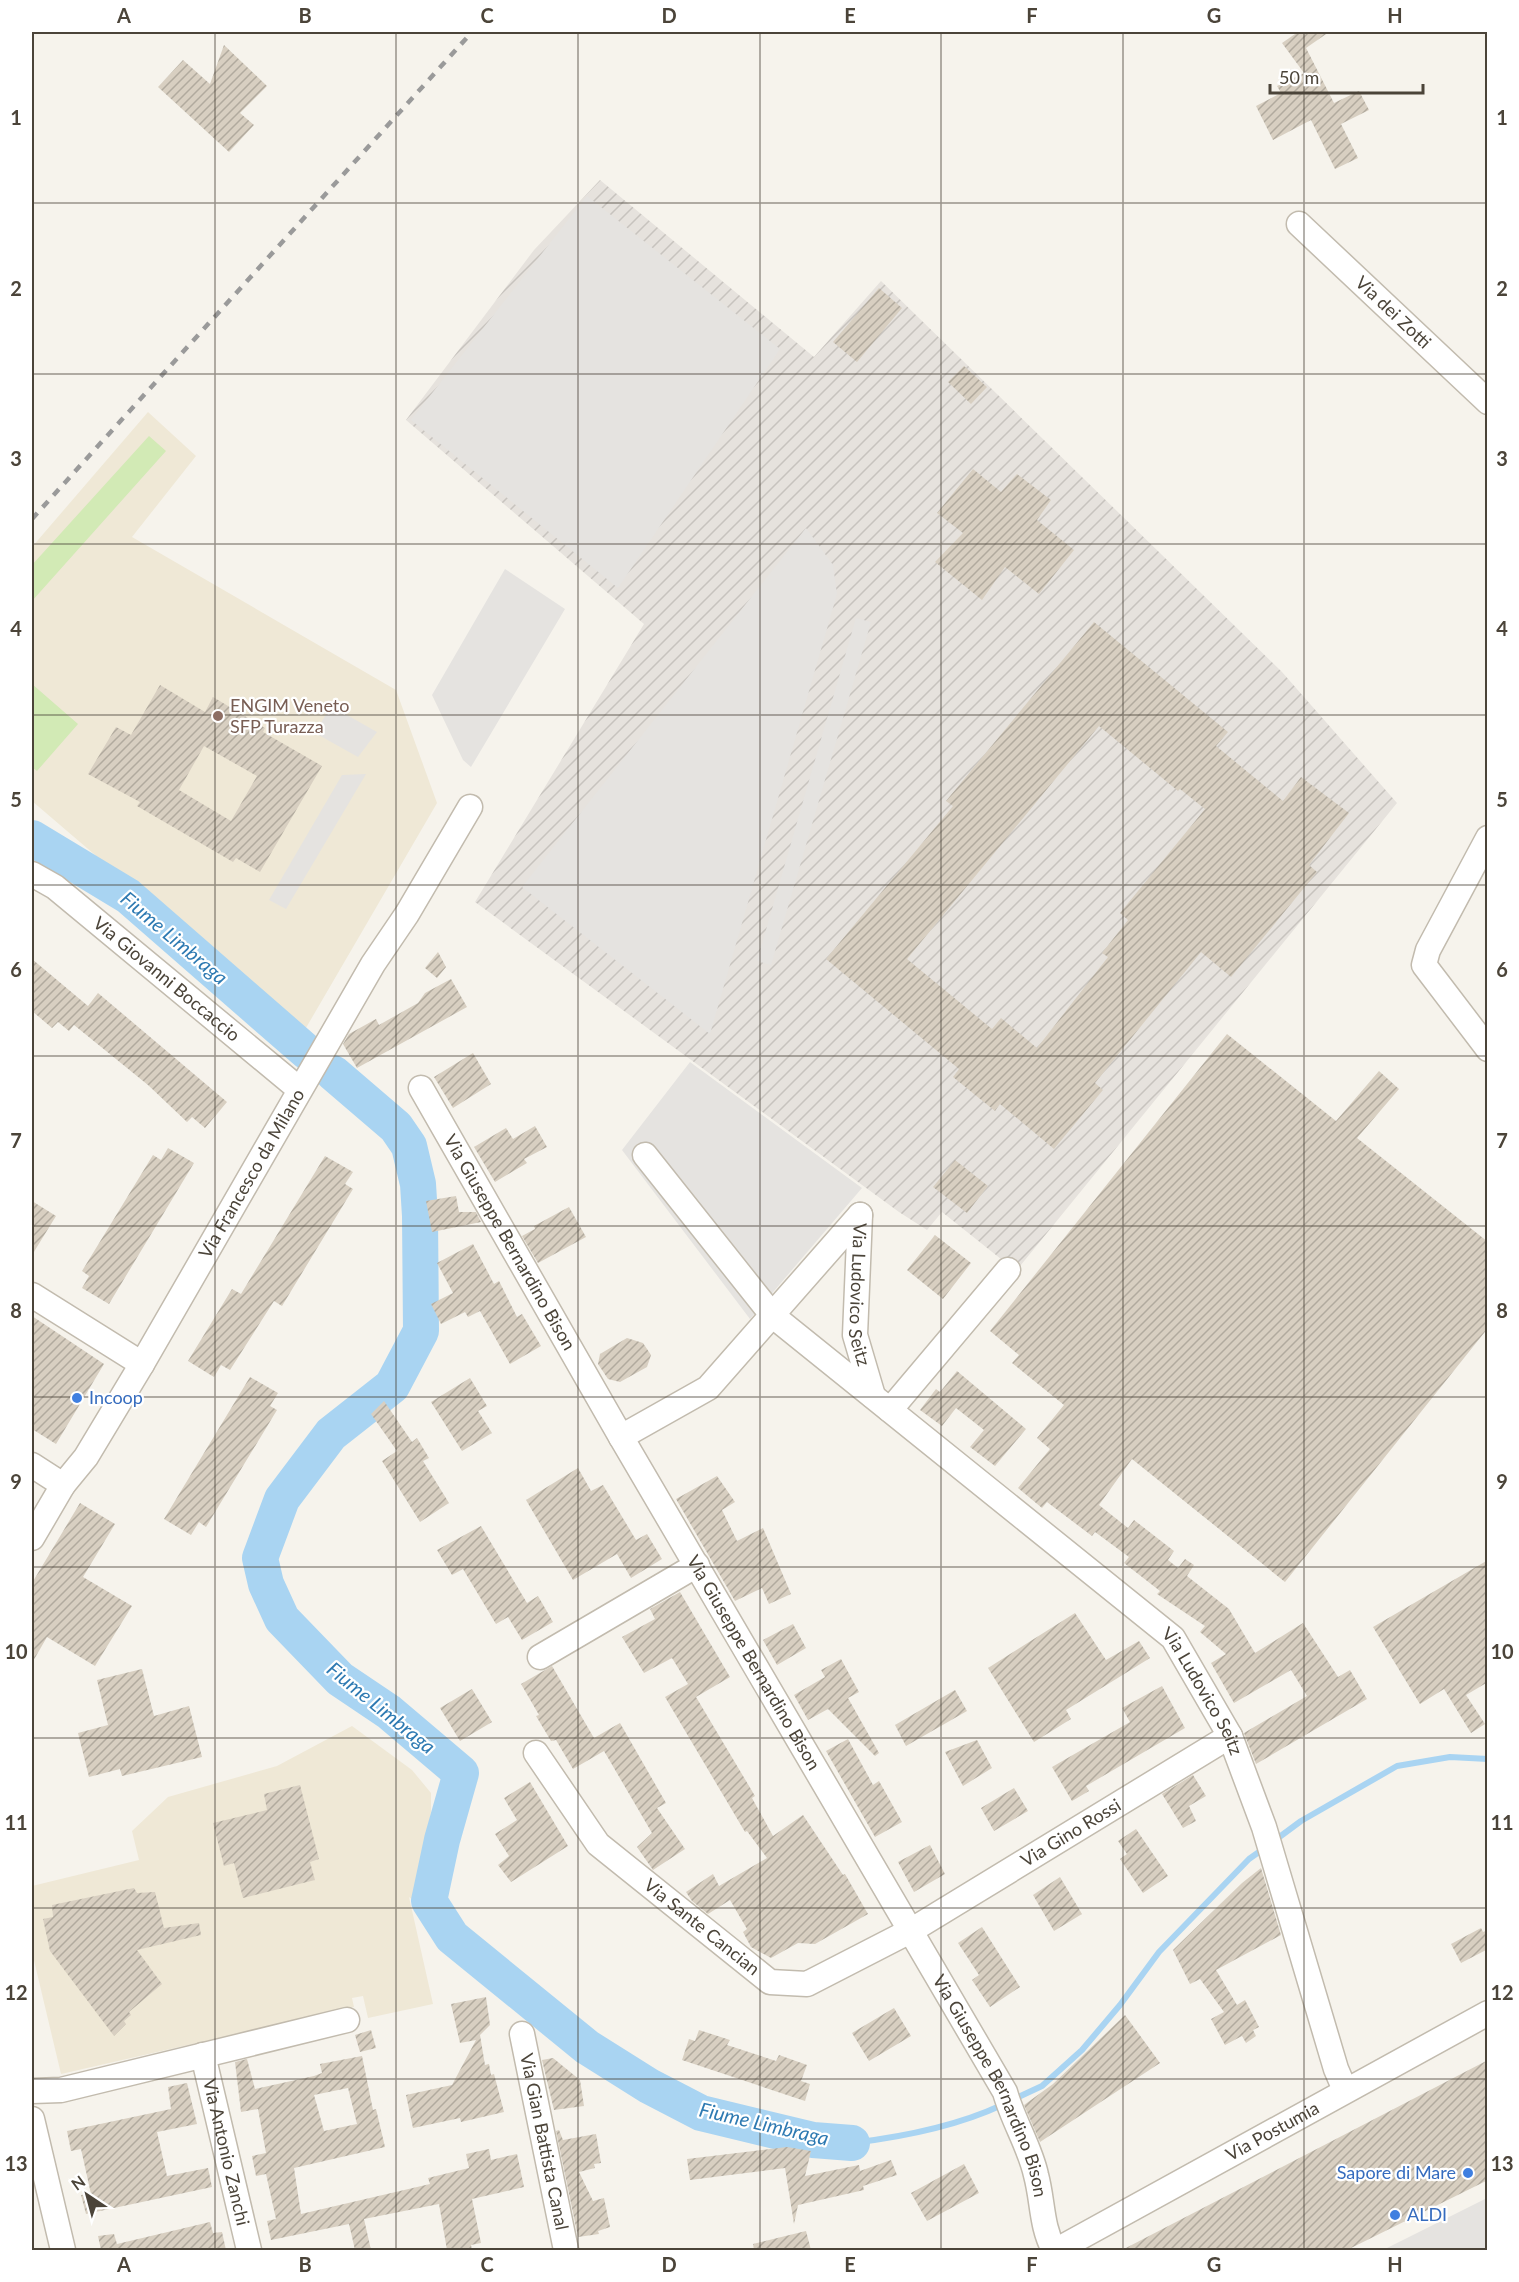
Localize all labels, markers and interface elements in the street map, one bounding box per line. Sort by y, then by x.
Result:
text: A [116,3,131,27]
text: B [298,3,312,27]
text: C [480,3,494,27]
text: D [661,3,677,27]
text: E [844,3,856,27]
text: F [1026,3,1038,27]
text: G [1207,3,1221,27]
text: H [1387,3,1403,27]
scale bar [1270,57,1423,95]
text: 50 m [1279,66,1319,88]
text: 1 [10,105,22,129]
text: 1 [1496,105,1508,129]
street label: Via dei Zotti [1351,271,1436,353]
text: 2 [10,276,22,300]
text: 2 [1496,276,1508,300]
text: 3 [10,446,22,470]
text: 3 [1496,446,1508,470]
text: 4 [10,616,22,640]
text: 4 [1496,616,1508,640]
place label: ENGIM Veneto SFP Turazza [230,694,349,737]
marker: ENGIM Veneto SFP Turazza [211,709,225,723]
text: 5 [10,787,22,811]
text: 5 [1496,787,1508,811]
water label: Fiume Limbraga [116,886,233,989]
street label: Via Giovanni Boccaccio [89,911,245,1046]
text: 6 [10,957,22,981]
text: 6 [1496,957,1508,981]
street label: Via Francesco da Milano [194,1085,309,1262]
text: 7 [10,1128,22,1152]
text: 7 [1496,1128,1508,1152]
street label: Via Giuseppe Bernardino Bison [440,1130,581,1354]
street label: Via Ludovico Seitz [845,1223,876,1368]
text: 8 [10,1298,22,1322]
text: 8 [1496,1298,1508,1322]
place label: Incoop [89,1386,143,1408]
marker: Incoop [70,1391,84,1405]
text: 9 [10,1469,22,1493]
text: 9 [1496,1469,1508,1493]
street label: Via Giuseppe Bernardino Bison [683,1551,826,1774]
street label: Via Ludovico Seitz [1158,1622,1248,1758]
text: 10 [4,1639,28,1663]
text: 10 [1490,1639,1514,1663]
water label: Fiume Limbraga [323,1656,441,1758]
street label: Via Gino Rossi [1016,1793,1125,1871]
text: 11 [4,1810,28,1834]
text: 11 [1490,1810,1514,1834]
street label: Via Sante Cancian [640,1873,765,1979]
street label: Via Giuseppe Bernardino Bison [929,1970,1052,2199]
text: 12 [4,1980,28,2004]
text: 12 [1490,1980,1514,2004]
street label: Via Gian Battista Canal [516,2051,574,2232]
street label: Via Antonio Zanchi [199,2076,255,2228]
water label: Fiume Limbraga [697,2096,831,2150]
street label: Via Postumia [1222,2096,1323,2165]
text: 13 [4,2151,28,2175]
text: 13 [1490,2151,1514,2175]
place label: Sapore di Mare [1337,2161,1456,2183]
north arrow [57,2165,117,2225]
marker: Sapore di Mare [1461,2166,1475,2180]
text: N [67,2171,88,2194]
place label: ALDI [1407,2203,1447,2225]
marker: ALDI [1388,2208,1402,2222]
text: A [116,2252,131,2276]
text: B [298,2252,312,2276]
text: C [480,2252,494,2276]
text: D [661,2252,677,2276]
text: E [844,2252,856,2276]
text: F [1026,2252,1038,2276]
text: G [1207,2252,1221,2276]
text: H [1387,2252,1403,2276]

